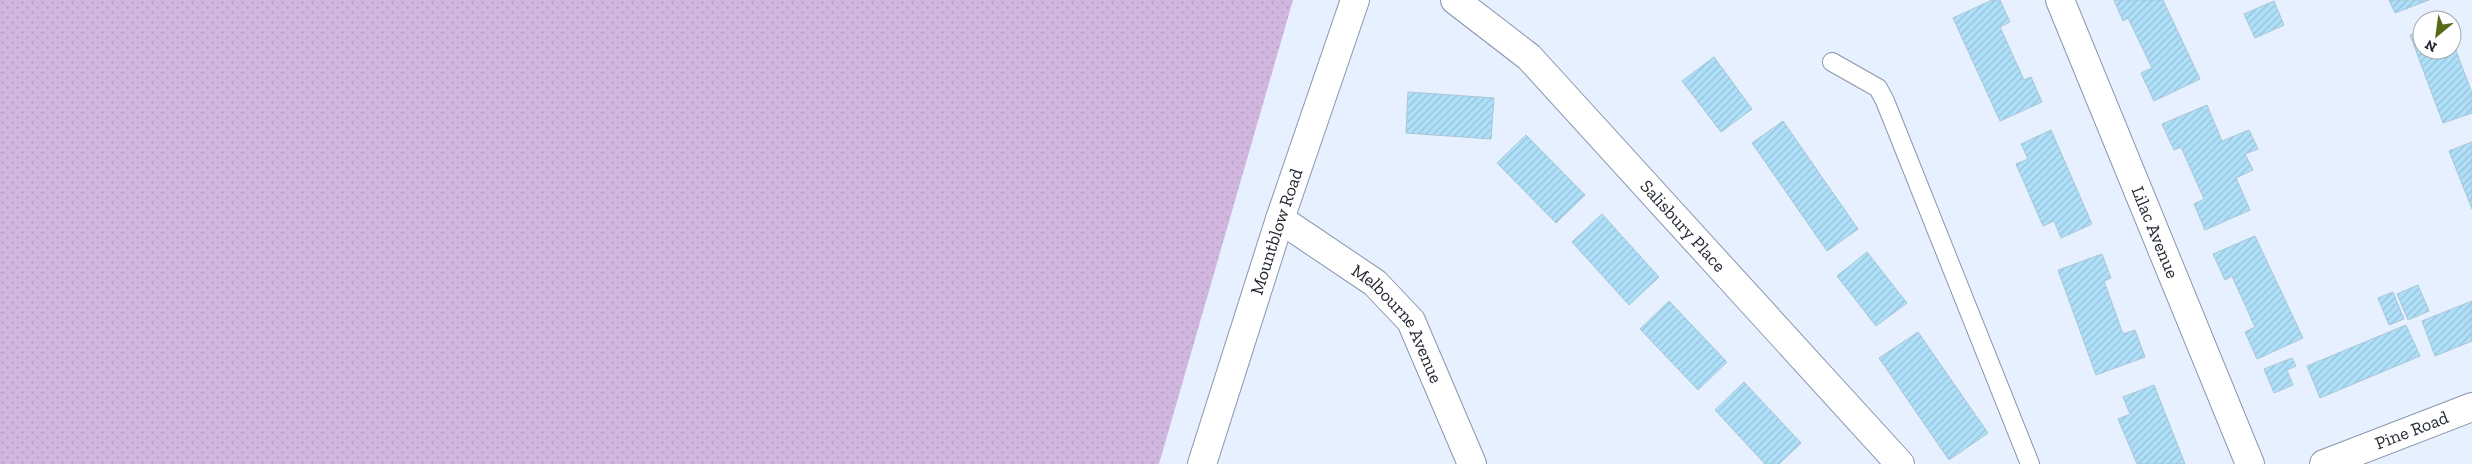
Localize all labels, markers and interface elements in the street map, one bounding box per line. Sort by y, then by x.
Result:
north arrow [2412,10,2462,60]
text: N [2422,36,2440,56]
street label: Mountblow Road [1246,166,1307,297]
street label: Salisbury Place [1636,175,1730,277]
street label: Lilac Avenue [2126,183,2184,281]
street label: Melbourne Avenue [1347,259,1447,386]
street label: Pine Road [2372,406,2452,454]

